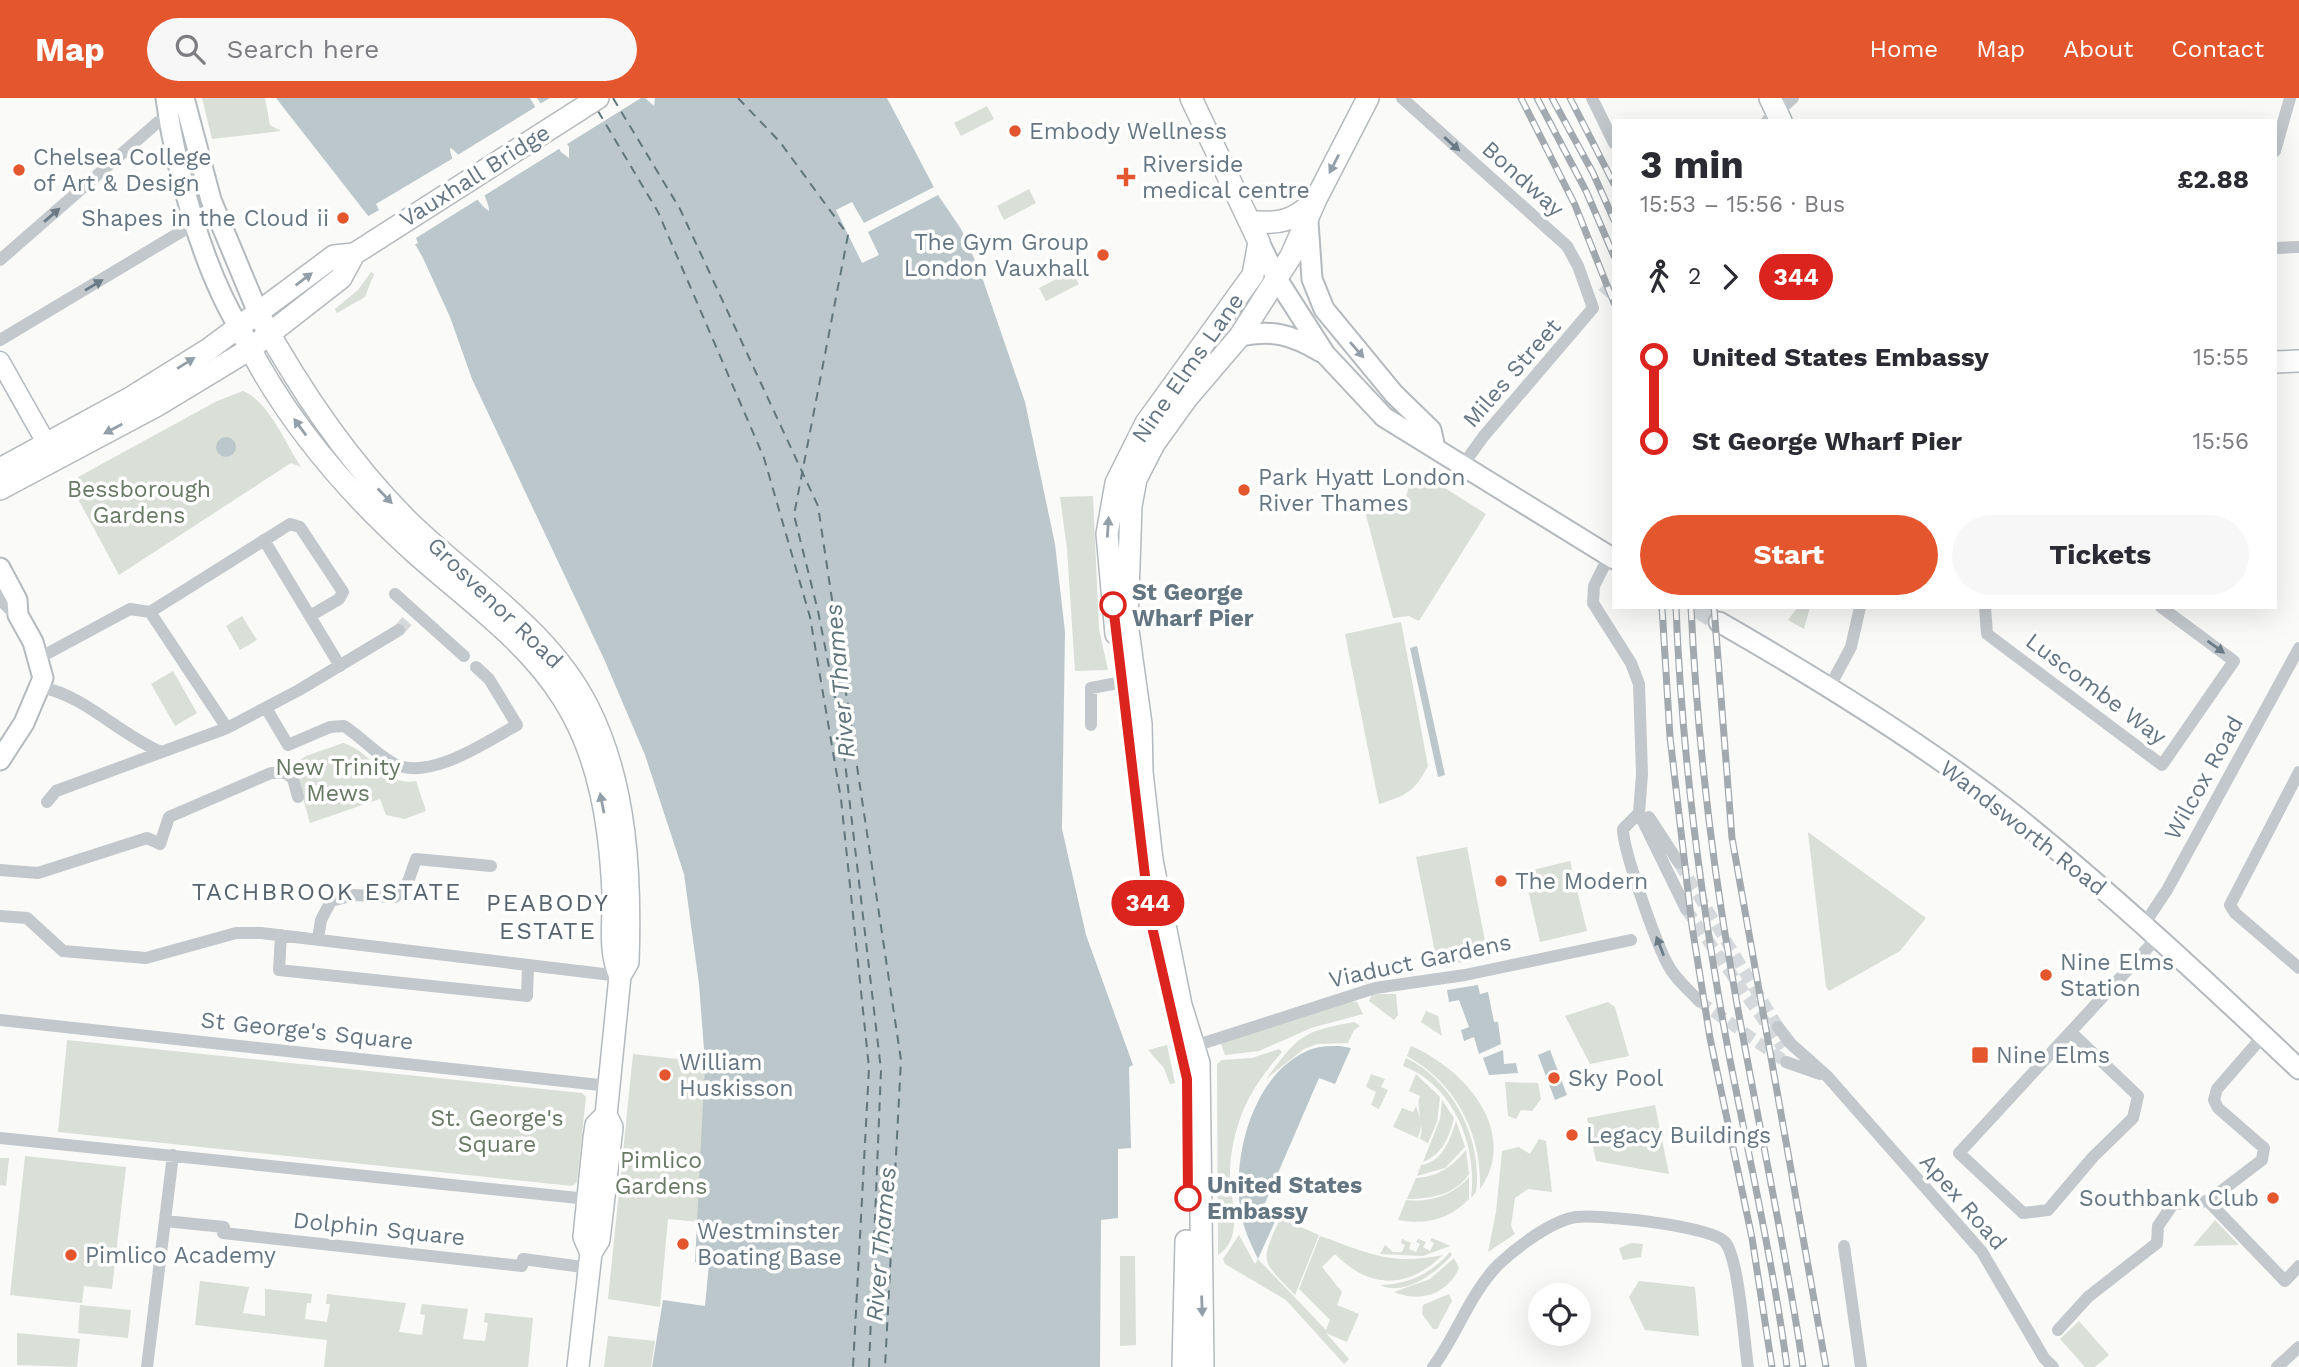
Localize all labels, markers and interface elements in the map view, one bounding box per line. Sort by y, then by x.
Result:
search box [147,18,637,81]
text: Map [35,30,105,69]
icon: search [171,30,209,68]
text: Search here [227,34,379,64]
text: Home [1870,35,1938,63]
text: Map [1976,35,2025,63]
text: About [2063,35,2133,63]
text: Contact [2171,35,2264,63]
place label: Embody Wellness [1029,118,1227,145]
street label: Vauxhall Bridge [395,119,555,233]
marker: Embody Wellness [1007,123,1023,139]
street label: Bondway [1477,135,1570,223]
one-way arrow [1443,136,1460,152]
text: 3 min [1640,143,1744,187]
place label: Chelsea College of Art & Design [33,144,211,197]
place label: Riverside medical centre [1142,151,1310,204]
one-way arrow [1328,154,1340,174]
marker: Chelsea College of Art & Design [11,162,27,178]
text: £2.88 [2177,164,2249,194]
marker: Riverside medical centre [1116,167,1136,187]
text: 15:53 – 15:56 · Bus [1640,191,1845,218]
place label: Shapes in the Cloud ii [81,205,329,232]
one-way arrow [43,208,60,223]
marker: Shapes in the Cloud ii [335,210,351,226]
place label: The Gym Group London Vauxhall [904,229,1089,282]
marker: The Gym Group London Vauxhall [1095,247,1111,263]
icon: walk [1640,258,1678,296]
icon: forward [1711,258,1749,296]
text: 2 [1688,263,1701,290]
text: 344 [1773,263,1819,291]
one-way arrow [295,272,313,286]
one-way arrow [85,279,104,291]
street label: Nine Elms Lane [1126,288,1250,448]
street label: Miles Street [1457,313,1567,433]
one-way arrow [1349,342,1364,359]
text: United States Embassy [1692,342,1989,372]
text: 15:55 [2193,344,2249,371]
one-way arrow [177,357,196,370]
one-way arrow [293,418,307,436]
one-way arrow [103,423,123,435]
text: St George Wharf Pier [1692,426,1962,456]
text: 15:56 [2192,428,2249,455]
place label: Park Hyatt London River Thames [1258,464,1465,517]
park label: Bessborough Gardens [67,476,211,529]
marker: Park Hyatt London River Thames [1236,482,1252,498]
one-way arrow [376,487,392,504]
button: Start [1640,515,1938,595]
button: Tickets [1952,515,2249,595]
one-way arrow [1103,516,1114,538]
street label: Grosvenor Road [422,532,568,674]
place label: St George Wharf Pier [1132,579,1254,632]
marker: St George Wharf Pier [1100,592,1126,618]
water label: River Thames [819,603,861,759]
street label: Luscombe Way [2020,627,2172,751]
one-way arrow [2207,640,2225,654]
street label: Wilcox Road [2159,711,2249,845]
park label: New Trinity Mews [275,754,401,807]
street label: Wandsworth Road [1935,755,2111,901]
one-way arrow [597,792,608,814]
place label: The Modern [1515,868,1648,895]
marker: The Modern [1493,873,1509,889]
district label: TACHBROOK ESTATE [192,878,462,906]
line badge: 344 [1108,880,1188,926]
district label: PEABODY ESTATE [486,889,610,945]
text: 344 [1125,889,1171,917]
street label: Viaduct Gardens [1326,928,1514,994]
one-way arrow [1654,935,1665,956]
place label: Nine Elms Station [2060,949,2174,1002]
marker: Nine Elms Station [2038,967,2054,983]
street label: St George's Square [199,1006,415,1056]
place label: Nine Elms [1996,1042,2110,1069]
marker: Nine Elms [1970,1045,1990,1065]
place label: William Huskisson [679,1049,793,1102]
place label: Sky Pool [1568,1065,1663,1092]
marker: William Huskisson [657,1067,673,1083]
marker: Sky Pool [1546,1070,1562,1086]
park label: St. George's Square [430,1105,564,1158]
place label: Legacy Buildings [1586,1122,1771,1149]
marker: Legacy Buildings [1564,1127,1580,1143]
park label: Pimlico Gardens [615,1147,707,1200]
street label: Apex Road [1914,1149,2012,1255]
water label: River Thames [860,1166,902,1322]
place label: United States Embassy [1207,1172,1362,1225]
marker: United States Embassy [1175,1185,1201,1211]
place label: Southbank Club [2079,1185,2259,1212]
marker: Southbank Club [2265,1190,2281,1206]
street label: Dolphin Square [292,1207,466,1251]
place label: Westminster Boating Base [697,1218,842,1271]
marker: Westminster Boating Base [675,1236,691,1252]
place label: Pimlico Academy [85,1242,276,1269]
marker: Pimlico Academy [63,1247,79,1263]
map controls [1528,1283,1591,1346]
button: locate [1528,1283,1591,1346]
one-way arrow [1196,1295,1207,1317]

